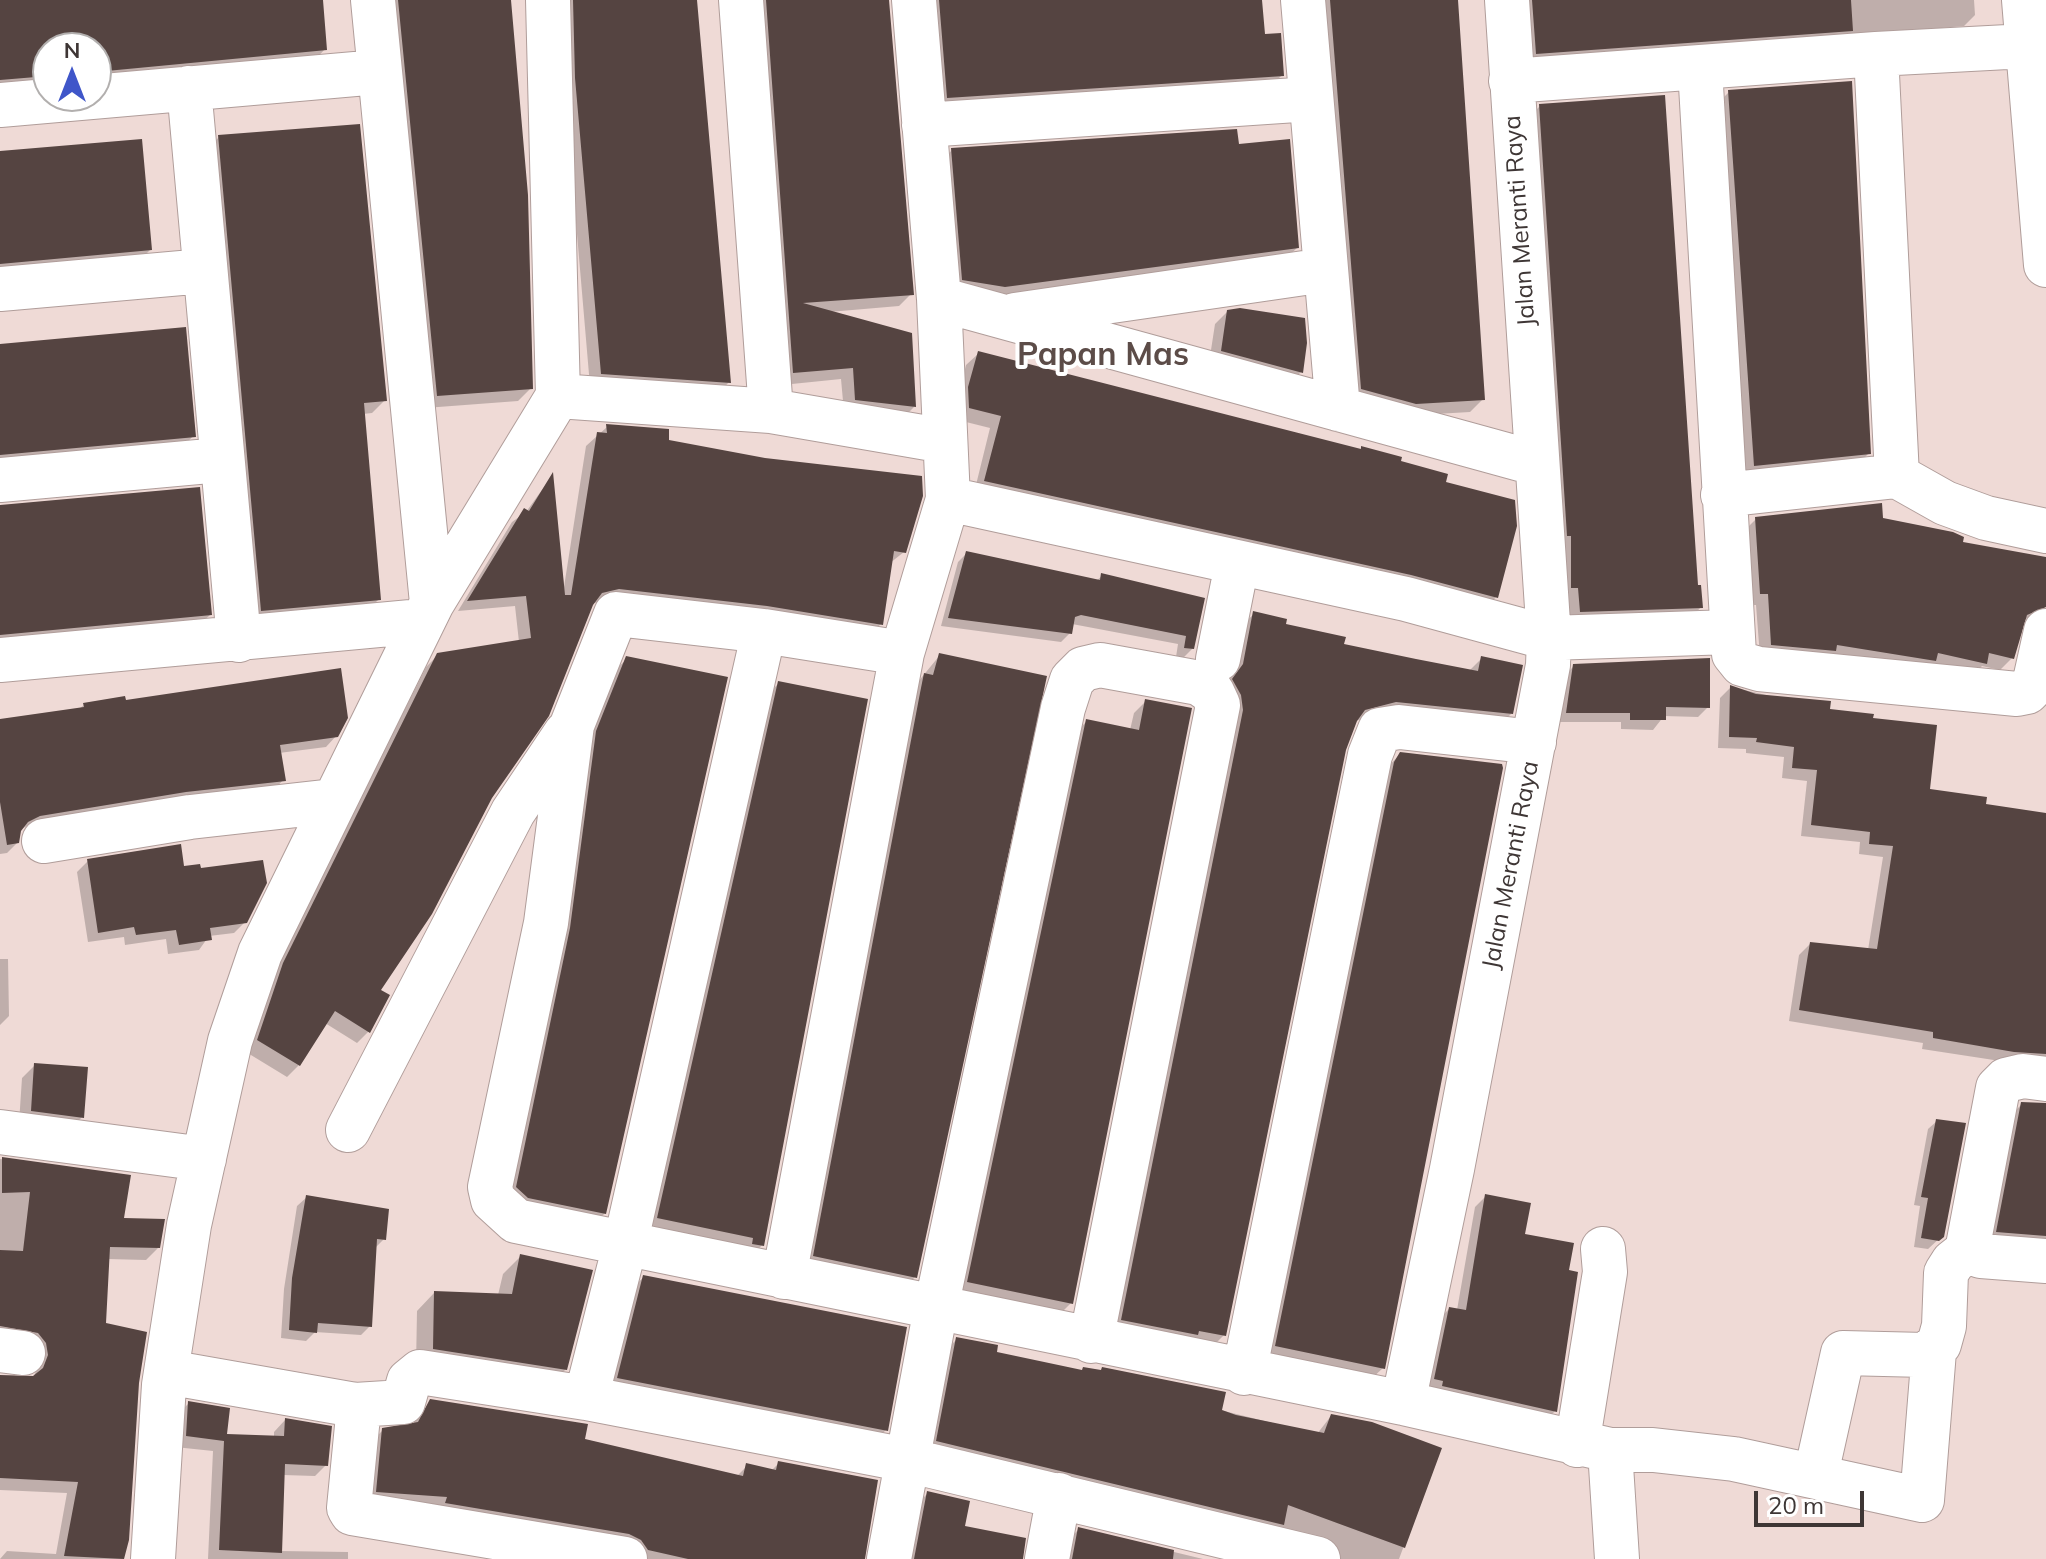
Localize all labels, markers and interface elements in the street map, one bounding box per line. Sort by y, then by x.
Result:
north arrow [32,32,112,112]
text: N [64,36,80,64]
street label: Jalan Meranti Raya [1498,114,1542,328]
district label: Papan Mas [1017,336,1189,374]
street label: Jalan Meranti Raya [1477,758,1545,972]
scale bar [1758,1475,1868,1525]
text: 20 m [1768,1490,1824,1520]

